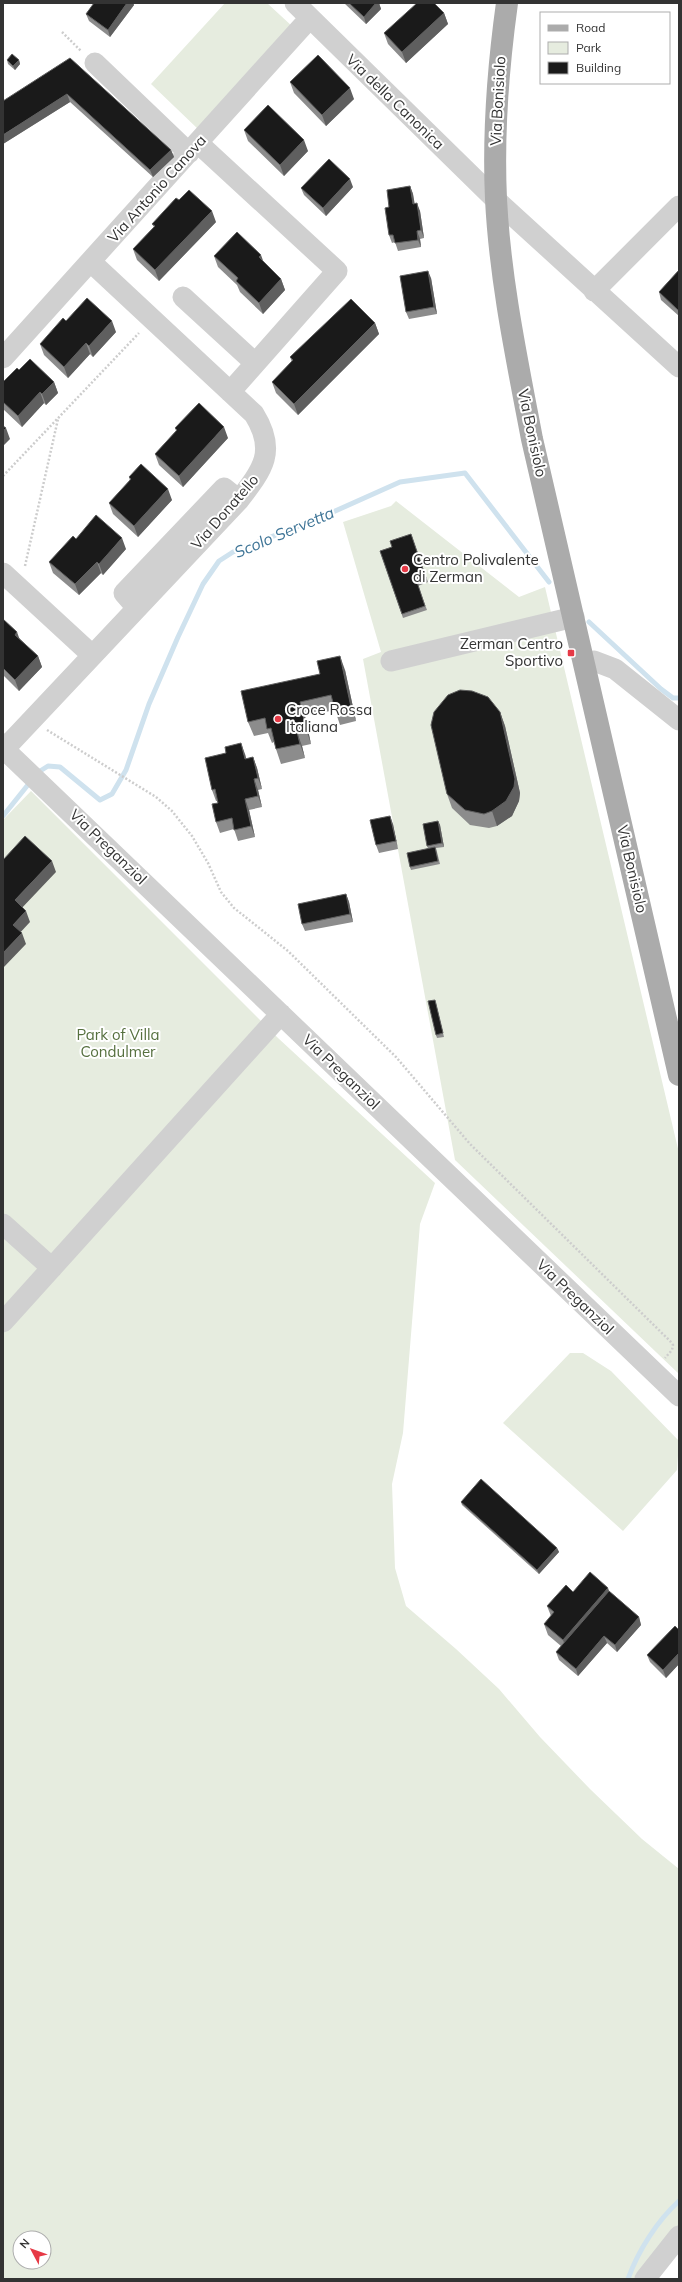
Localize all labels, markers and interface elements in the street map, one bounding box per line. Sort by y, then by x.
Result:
legend [540,12,670,84]
text: Road [576,20,605,35]
text: Park [576,40,602,55]
street label: Via della Canonica [342,50,448,153]
street label: Via Bonisiolo [486,56,509,146]
text: Building [576,60,621,75]
street label: Via Antonio Canova [103,131,210,246]
street label: Via Bonisiolo [514,387,551,479]
street label: Via Donatello [187,470,262,553]
water label: Scolo Servetta [231,502,337,562]
place label: Centro Polivalente di Zerman [413,550,539,586]
marker: Centro Polivalente di Zerman [400,564,410,574]
place label: Zerman Centro Sportivo [460,634,563,670]
marker: Zerman Centro Sportivo [566,648,576,658]
place label: Croce Rossa Italiana [286,700,372,736]
marker: Croce Rossa Italiana [273,714,283,724]
street label: Via Preganziol [66,805,151,888]
street label: Via Bonisiolo [613,823,652,915]
park label: Park of Villa Condulmer [76,1025,160,1061]
street label: Via Preganziol [299,1030,384,1113]
street label: Via Preganziol [533,1255,618,1338]
north arrow [12,2230,52,2270]
text: N [16,2236,32,2251]

